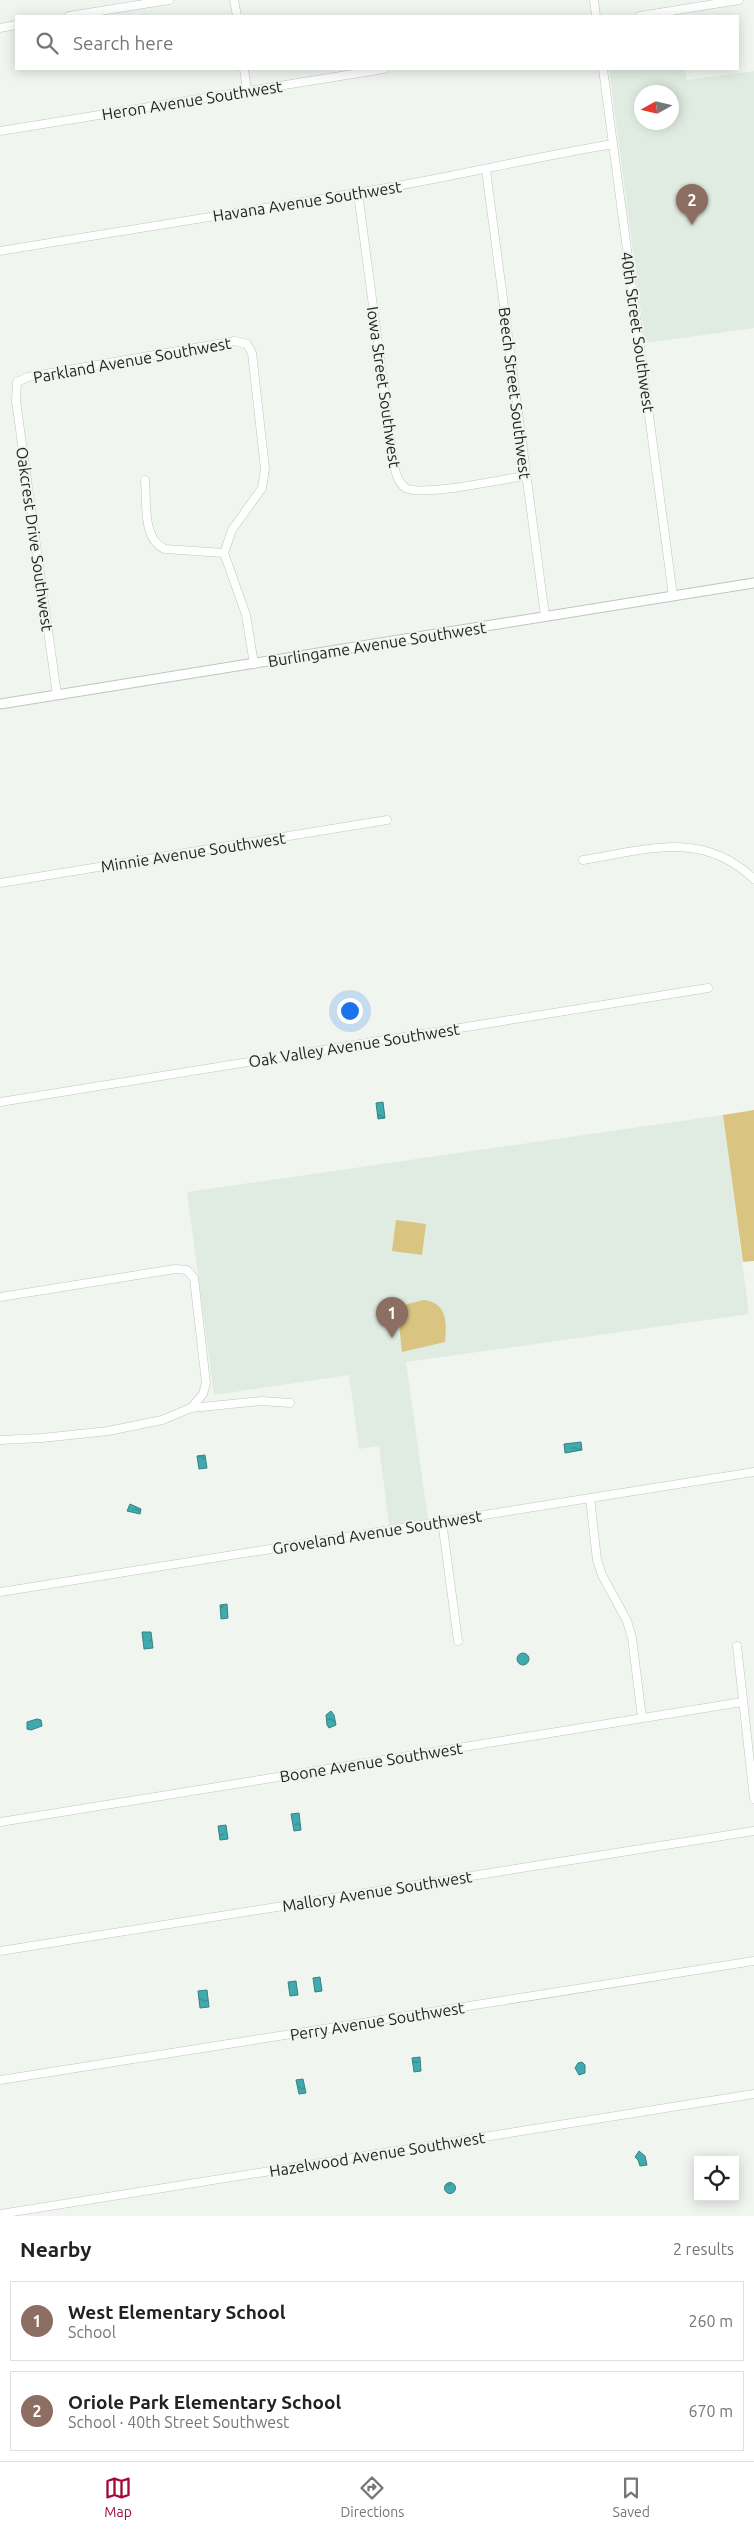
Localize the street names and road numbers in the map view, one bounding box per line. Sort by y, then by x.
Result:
street label: Heron Avenue Southwest [100,77,284,123]
street label: Havana Avenue Southwest [211,177,403,225]
street label: 40th Street Southwest [618,250,658,414]
street label: Iowa Street Southwest [364,305,404,470]
street label: Beech Street Southwest [496,306,535,481]
street label: Parkland Avenue Southwest [32,334,233,386]
street label: Oakcrest Drive Southwest [13,446,57,633]
street label: Burlingame Avenue Southwest [267,618,488,670]
street label: Minnie Avenue Southwest [99,828,287,875]
street label: Oak Valley Avenue Southwest [247,1019,461,1071]
street label: Groveland Avenue Southwest [271,1506,484,1557]
street label: Boone Avenue Southwest [278,1739,464,1785]
street label: Mallory Avenue Southwest [281,1867,474,1915]
street label: Perry Avenue Southwest [289,1998,466,2044]
street label: Hazelwood Avenue Southwest [268,2128,487,2180]

